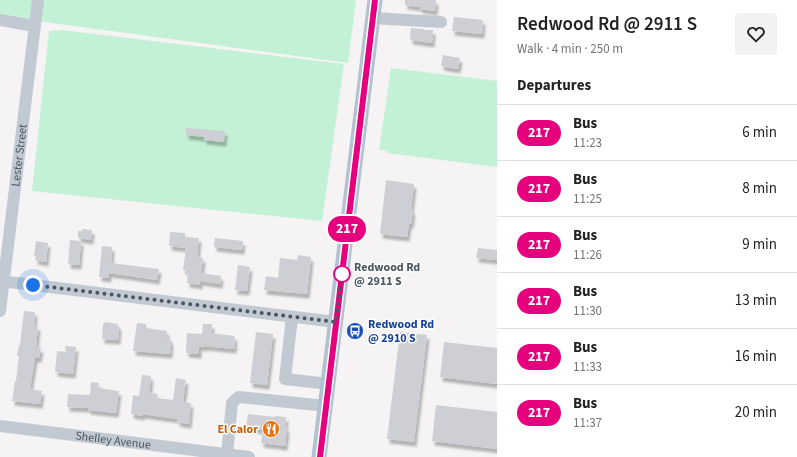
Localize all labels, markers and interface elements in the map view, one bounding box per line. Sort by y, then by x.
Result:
text: Redwood Rd @ 2911 S [517,11,697,38]
button: heart [735,13,777,55]
text: Walk · 4 min · 250 m [517,40,623,58]
text: Departures [517,75,591,96]
text: Bus [573,113,597,134]
text: 6 min [742,122,777,143]
street label: Lester Street [7,123,31,187]
text: 217 [528,123,550,143]
text: 11:23 [573,134,602,152]
text: Bus [573,169,597,190]
text: 8 min [742,178,777,199]
text: 217 [528,179,550,199]
text: 11:25 [573,190,602,208]
line badge: 217 [324,216,370,242]
text: 217 [336,219,358,239]
text: Bus [573,225,597,246]
text: 9 min [742,234,777,255]
text: 217 [528,235,550,255]
text: 11:26 [573,246,602,264]
place label: Redwood Rd @ 2911 S [354,259,420,290]
marker: Redwood Rd @ 2911 S [333,265,351,283]
your location [23,275,43,295]
text: Bus [573,281,597,302]
text: 13 min [735,290,777,311]
text: 217 [528,291,550,311]
text: 11:30 [573,302,602,320]
place label: Redwood Rd @ 2910 S [368,316,434,347]
bus stop icon: Redwood Rd @ 2910 S [345,321,365,341]
text: Bus [573,337,597,358]
text: 16 min [735,346,777,367]
text: 217 [528,347,550,367]
text: 11:33 [573,358,602,376]
text: Bus [573,393,597,414]
text: 20 min [735,402,777,423]
text: 217 [528,403,550,423]
text: 11:37 [573,414,602,432]
restaurant icon: El Calor [261,419,281,439]
place label: El Calor [217,421,258,438]
street label: Shelley Avenue [74,427,152,453]

